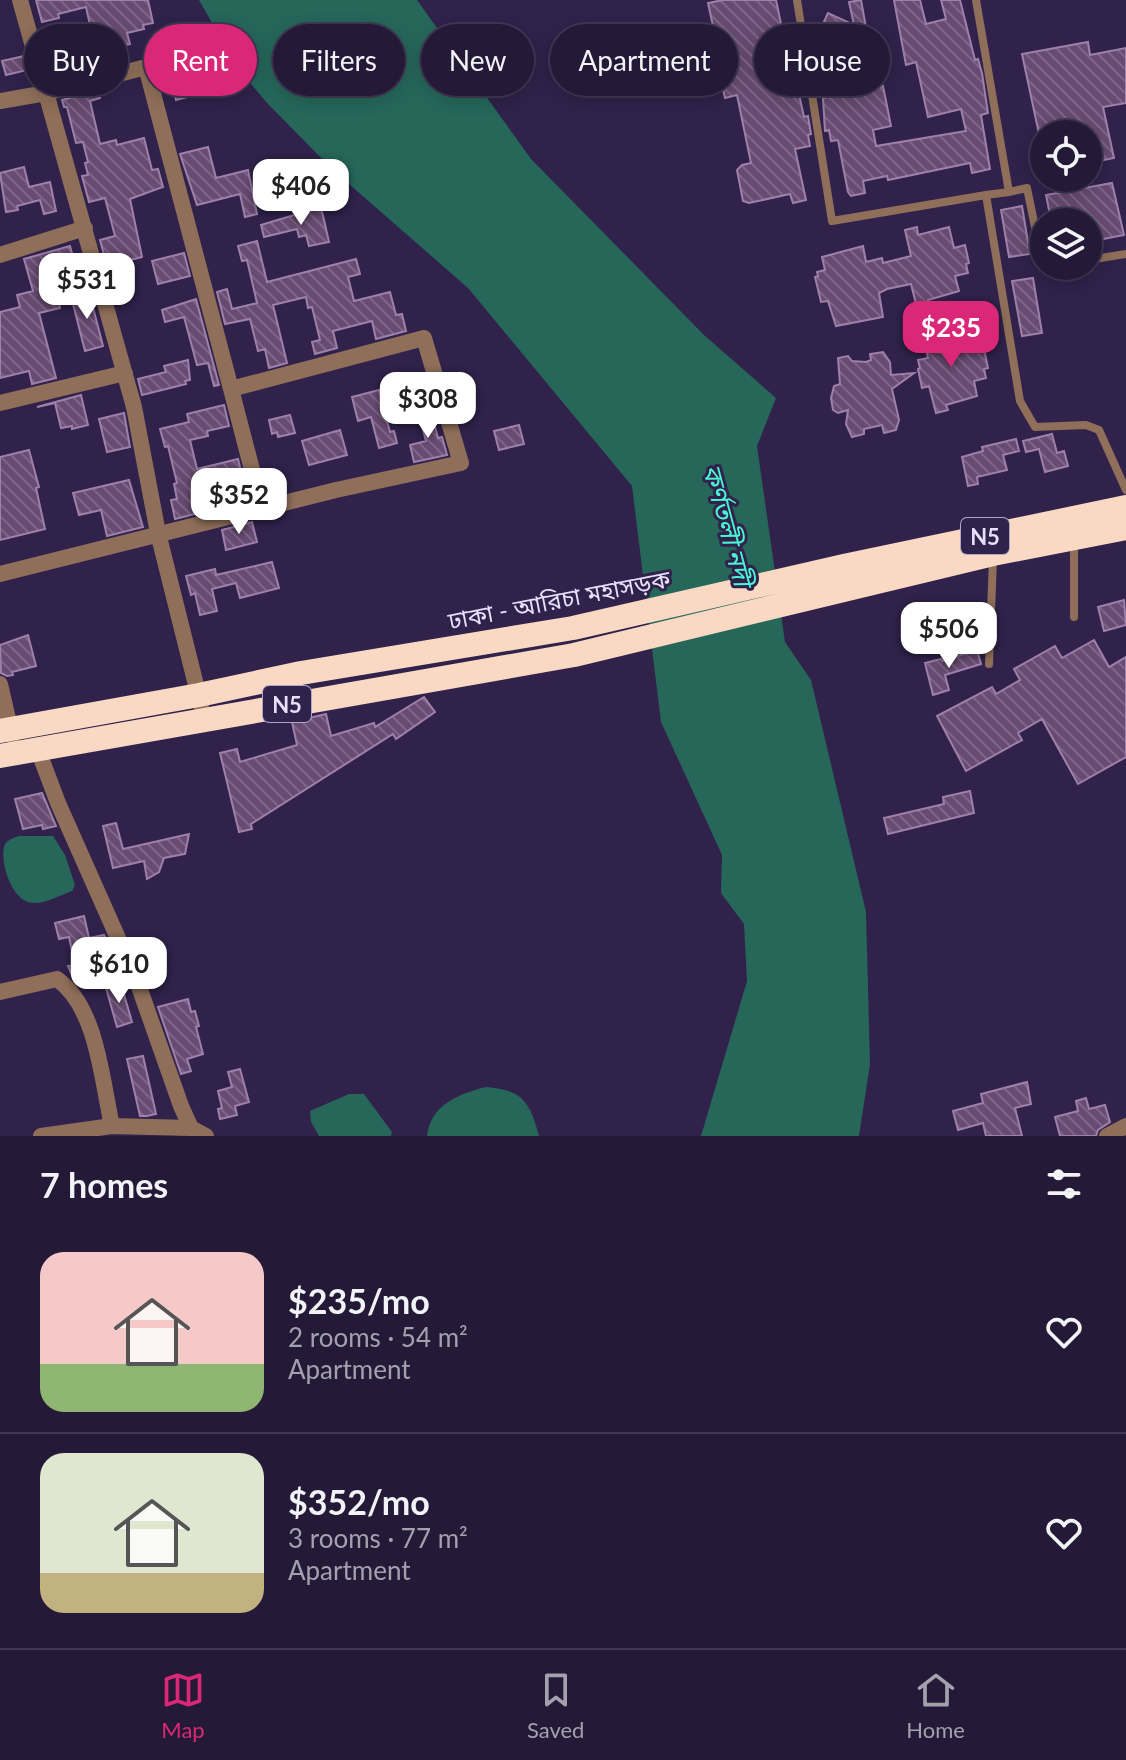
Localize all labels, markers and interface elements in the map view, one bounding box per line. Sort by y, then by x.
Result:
chip: Buy [24,24,128,96]
chip: Rent [144,24,257,96]
chip: Filters [273,24,405,96]
chip: New [421,24,534,96]
chip: Apartment [550,24,738,96]
chip: House [754,24,890,96]
map controls [1030,120,1102,280]
button: locate [1030,120,1102,192]
pin: $406 [254,159,348,227]
text: $406 [271,169,331,201]
button: layers [1030,208,1102,280]
pin: $531 [40,253,134,321]
text: $531 [57,263,117,295]
pin: $235 [904,301,998,369]
text: $235 [921,311,981,343]
pin: $308 [381,372,475,440]
text: $308 [398,382,458,414]
water label: কর্ণতলী নদী [696,461,761,594]
pin: $352 [192,468,286,536]
text: $352 [209,478,269,510]
road number: N5 [961,518,1009,554]
street label: ঢাকা - আরিচা মহাসড়ক [444,563,673,635]
pin: $506 [902,602,996,670]
text: $506 [919,612,979,644]
road number: N5 [263,686,311,722]
pin: $610 [72,937,166,1005]
text: $610 [89,947,149,979]
icon: filters [1042,1162,1086,1206]
text: 7 homes [40,1164,168,1205]
text: $235/mo [288,1280,430,1321]
icon: home [104,1284,200,1380]
icon: heart [1042,1310,1086,1354]
text: 2 rooms · 54 m² [288,1321,468,1353]
text: Apartment [288,1353,411,1385]
text: $352/mo [288,1481,430,1522]
icon: home [104,1485,200,1581]
icon: heart [1042,1511,1086,1555]
text: 3 rooms · 77 m² [288,1522,468,1554]
text: Apartment [288,1554,411,1586]
tab: Map [161,1668,205,1743]
tab: Saved [527,1668,584,1743]
tab: Home [906,1668,965,1743]

